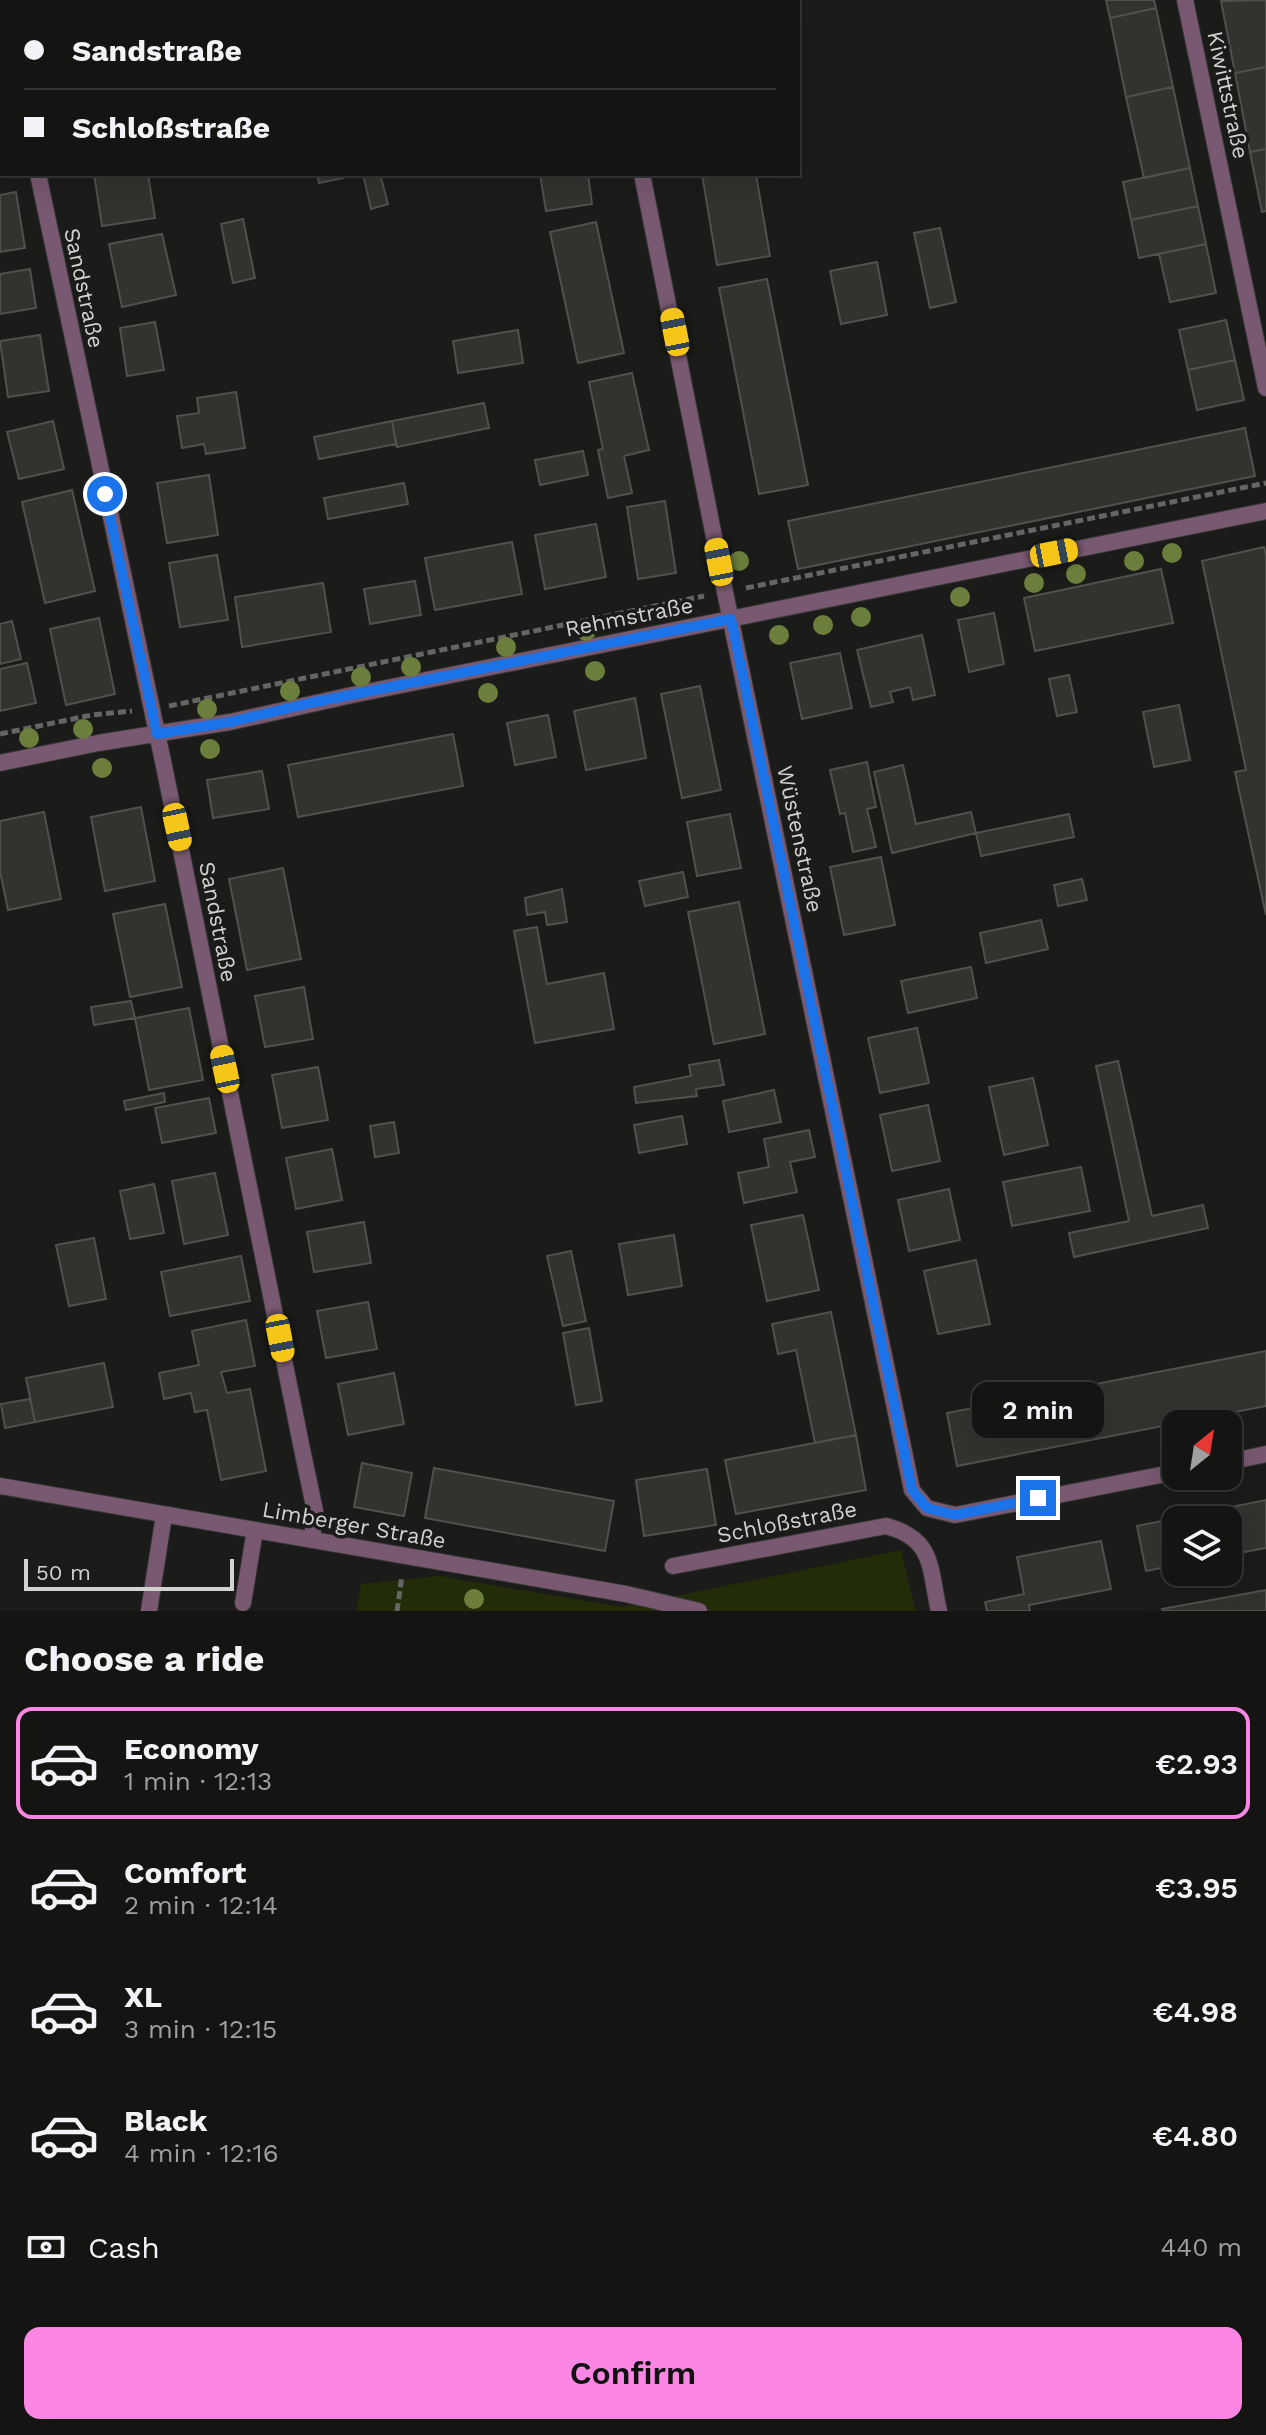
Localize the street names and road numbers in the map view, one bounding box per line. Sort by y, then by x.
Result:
street label: Kiwittstraße [1202,29,1254,161]
street label: Sandstraße [59,226,109,350]
street label: Rehmstraße [563,592,695,642]
street label: Wüstenstraße [772,763,828,915]
street label: Sandstraße [194,860,242,984]
street label: Schloßstraße [715,1496,859,1548]
street label: Limberger Straße [260,1497,448,1553]

